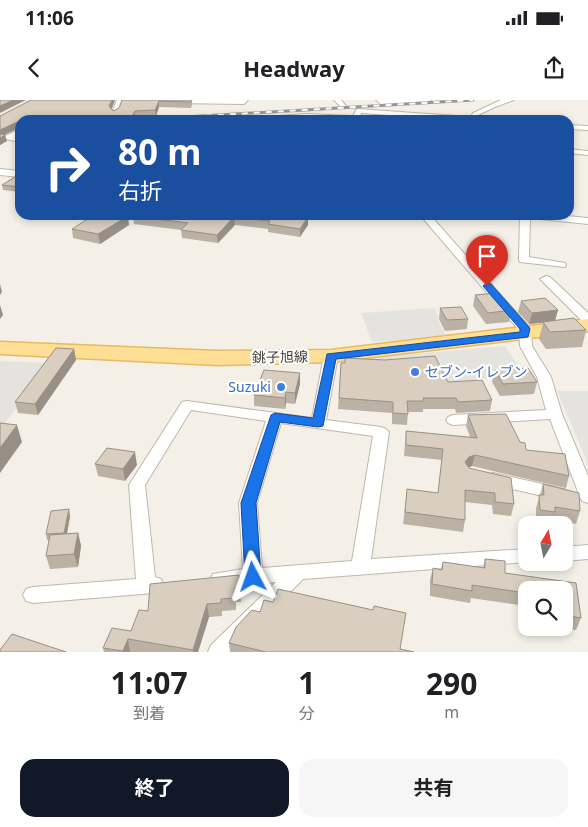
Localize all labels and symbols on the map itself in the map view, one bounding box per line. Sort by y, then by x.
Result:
pin [466,235,508,286]
street label: 銚子旭線 [252,347,308,366]
place label: セブン-イレブン [425,362,528,381]
marker: セブン-イレブン [409,366,421,378]
place label: Suzuki [228,377,271,396]
marker: Suzuki [275,381,287,393]
north arrow [518,516,572,571]
position arrow [226,550,278,602]

